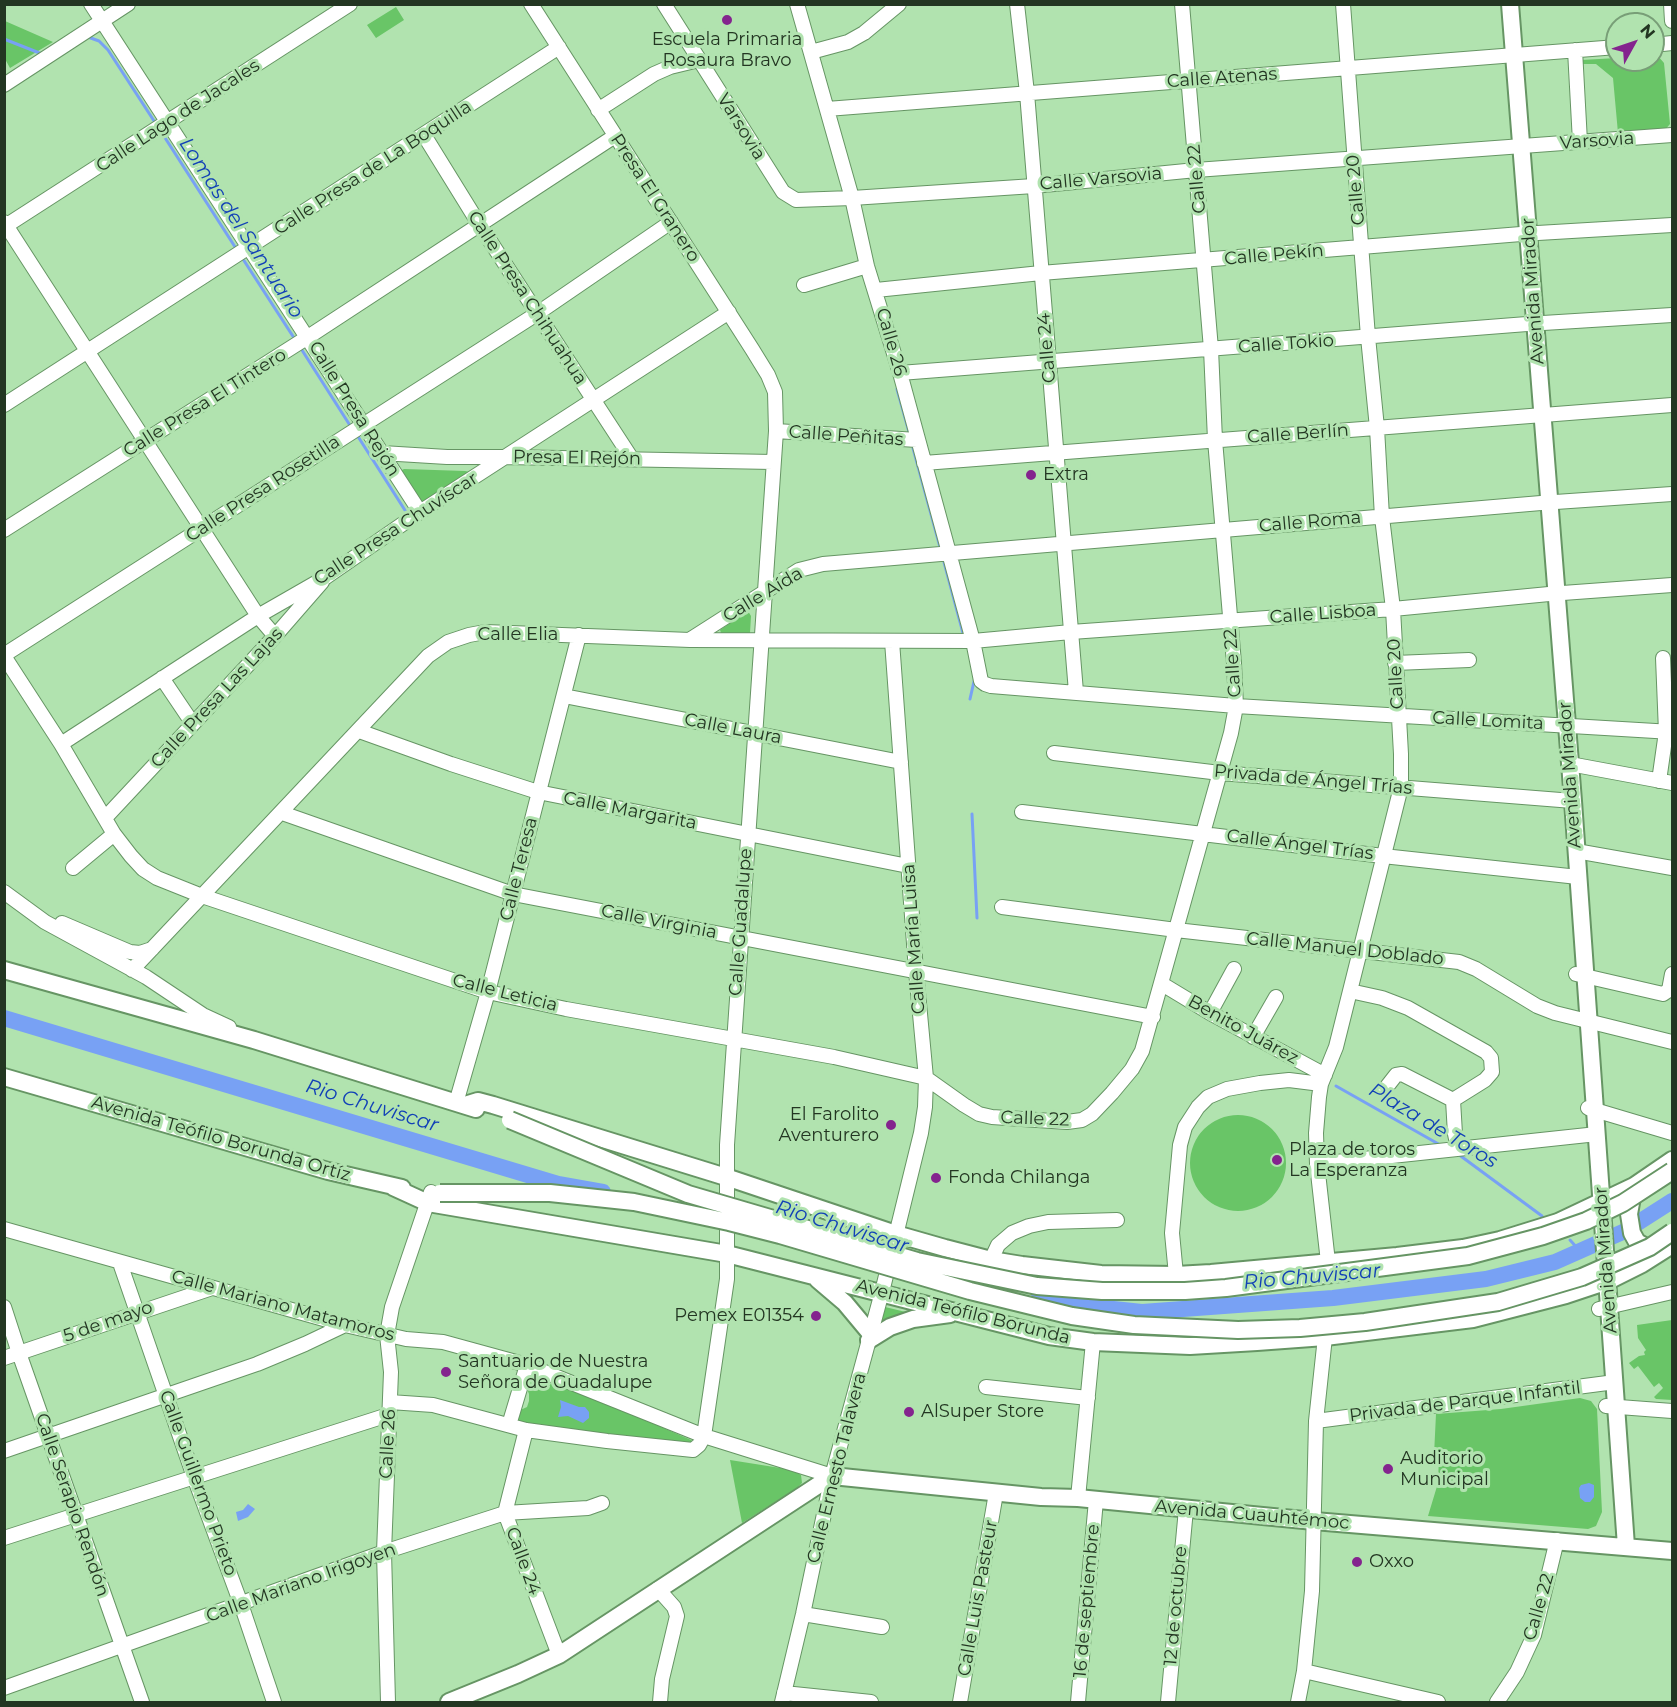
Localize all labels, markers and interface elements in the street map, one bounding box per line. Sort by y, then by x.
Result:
north arrow [1605,12,1665,72]
marker: Escuela Primaria Rosaura Bravo [720,13,734,27]
text: N [1636,20,1659,42]
place label: Escuela Primaria Rosaura Bravo [652,29,802,72]
street label: Calle Lago de Jacales [92,55,264,177]
street label: Calle Atenas [1166,63,1278,93]
street label: Varsovia [712,90,770,164]
street label: Calle Presa de La Boquilla [270,96,476,240]
street label: Varsovia [1559,128,1635,154]
street label: Presa El Granero [606,130,704,266]
water label: Lomas del Santuario [174,133,308,323]
street label: Calle 22 [1183,144,1211,214]
street label: Calle 20 [1342,154,1370,226]
street label: Calle Varsovia [1039,163,1163,195]
street label: Calle Presa Chihuahua [463,207,591,389]
street label: Avenida Mirador [1517,217,1549,365]
street label: Calle Pekín [1223,240,1325,270]
street label: Calle 26 [871,306,911,378]
street label: Calle 24 [1033,312,1061,384]
street label: Calle Tokio [1237,330,1335,358]
street label: Calle Presa Rejón [304,337,404,481]
street label: Calle Presa El Tintero [120,344,290,462]
street label: Calle Berlín [1246,420,1350,448]
street label: Calle Peñitas [788,421,904,451]
street label: Calle Presa Rosetilla [182,431,344,547]
street label: Presa El Rejón [513,446,641,470]
place label: Extra [1043,464,1089,486]
street label: Calle Presa Chuvíscar [310,468,482,590]
marker: Extra [1024,468,1038,482]
street label: Calle Roma [1258,507,1362,537]
street label: Calle Aída [719,563,807,627]
street label: Calle Lisboa [1269,600,1377,628]
street label: Calle Presa Las Lajas [147,624,287,772]
street label: Calle Elia [478,624,558,646]
street label: Calle 22 [1220,628,1246,698]
street label: Calle 20 [1383,638,1409,710]
street label: Avenida Mirador [1554,701,1586,849]
street label: Calle Lomita [1432,707,1544,735]
street label: Calle Laura [682,709,784,749]
street label: Privada de Ángel Trías [1213,761,1413,799]
street label: Calle Margarita [561,787,699,835]
street label: Calle Teresa [496,815,542,923]
street label: Calle Ángel Trías [1225,825,1375,865]
street label: Calle Guadalupe [725,847,757,997]
street label: Calle María Luisa [898,863,930,1015]
street label: Calle Virginia [599,900,719,944]
street label: Calle Manuel Doblado [1245,928,1445,970]
street label: Calle Leticia [450,970,560,1016]
street label: Benito Juárez [1184,991,1302,1069]
water label: Rio Chuviscar [303,1074,441,1138]
water label: Plaza de Toros [1364,1078,1502,1174]
street label: Avenida Teófilo Borunda Ortíz [89,1092,353,1186]
place label: El Farolito Aventurero [778,1104,879,1146]
street label: Calle 22 [1000,1107,1070,1131]
marker: El Farolito Aventurero [884,1118,898,1132]
place label: Plaza de toros La Esperanza [1289,1139,1415,1182]
marker: Plaza de toros La Esperanza [1270,1153,1284,1167]
place label: Fonda Chilanga [948,1167,1090,1189]
marker: Fonda Chilanga [929,1171,943,1185]
street label: Avenida Mirador [1590,1186,1622,1334]
water label: Rio Chuviscar [773,1195,911,1259]
water label: Rio Chuviscar [1242,1259,1382,1295]
street label: Calle Mariano Matamoros [169,1266,397,1346]
street label: Avenida Teófilo Borunda [854,1275,1072,1349]
street label: 5 de mayo [61,1297,155,1347]
place label: Pemex E01354 [674,1305,804,1327]
marker: Pemex E01354 [809,1309,823,1323]
place label: Santuario de Nuestra Señora de Guadalupe [458,1351,652,1394]
marker: Santuario de Nuestra Señora de Guadalupe [439,1365,453,1379]
street label: Calle Ernesto Talavera [803,1370,871,1566]
street label: Privada de Parque Infantil [1348,1377,1582,1427]
street label: Calle Guillermo Prieto [154,1387,242,1579]
place label: AlSuper Store [921,1401,1044,1423]
marker: AlSuper Store [902,1405,916,1419]
street label: Calle 26 [375,1409,401,1479]
street label: Calle Serapio Rendón [30,1411,114,1599]
place label: Auditorio Municipal [1400,1448,1489,1490]
marker: Auditorio Municipal [1381,1462,1395,1476]
street label: Avenida Cuauhtémoc [1154,1496,1350,1534]
street label: Calle Luis Pasteur [954,1518,1002,1678]
street label: 16 de septiembre [1070,1523,1104,1679]
street label: Calle 24 [501,1524,545,1598]
street label: Calle Mariano Irigoyen [203,1539,399,1627]
street label: 12 de octubre [1160,1545,1192,1667]
place label: Oxxo [1369,1551,1414,1573]
marker: Oxxo [1350,1555,1364,1569]
street label: Calle 22 [1519,1571,1559,1643]

